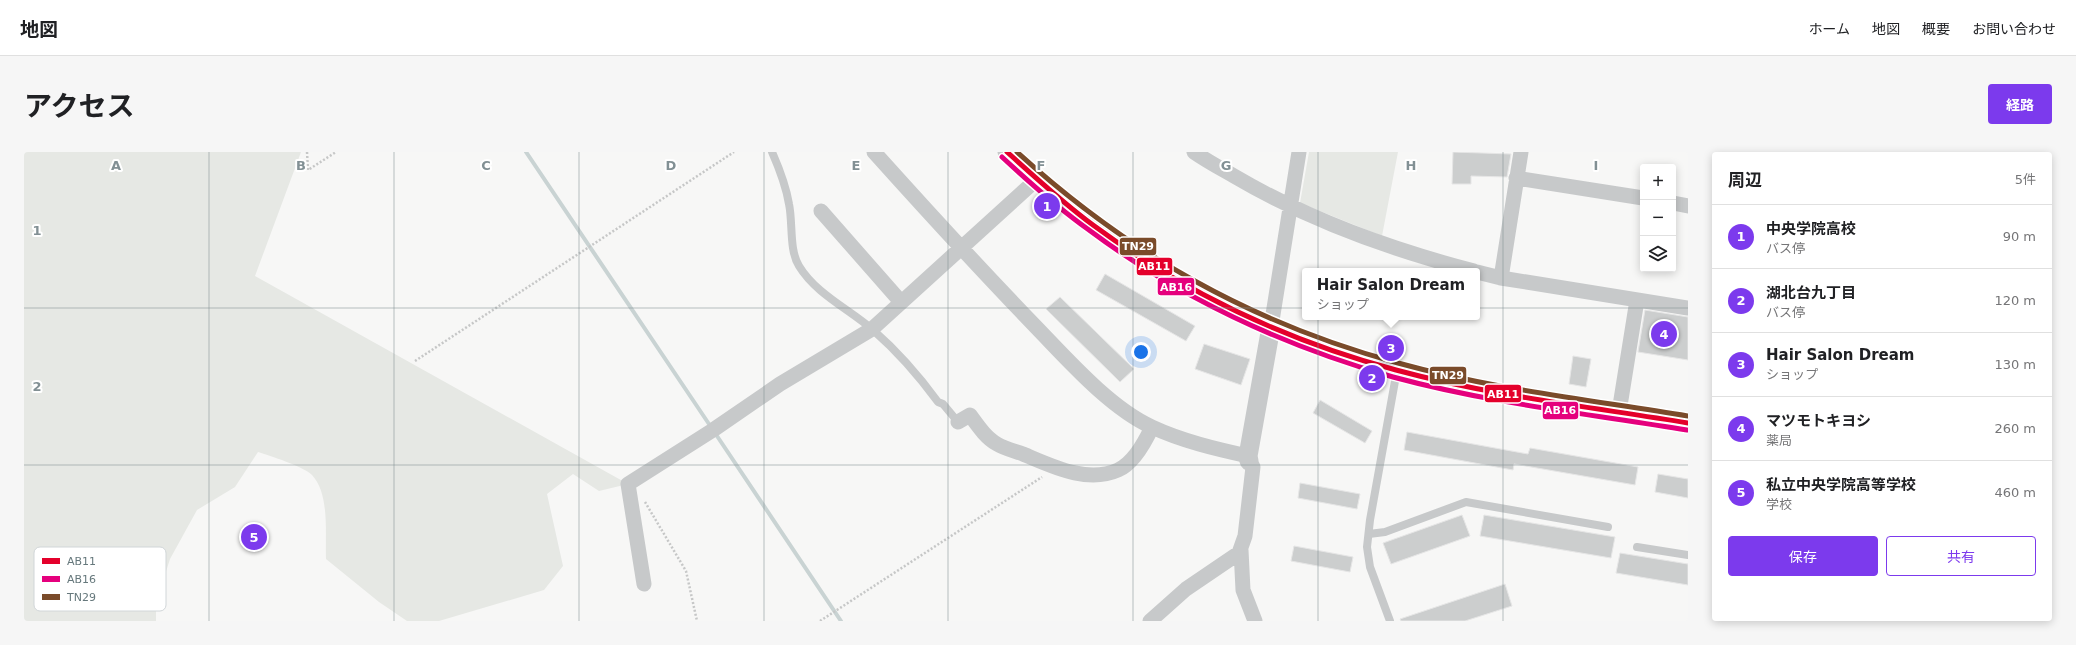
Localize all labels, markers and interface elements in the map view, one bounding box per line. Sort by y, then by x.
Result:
text: 地図 [20,18,58,40]
text: ホーム [1808,21,1850,37]
text: 地図 [1872,21,1900,37]
text: 概要 [1922,21,1950,37]
text: お問い合わせ [1972,21,2056,37]
button: 経路 [1988,84,2052,124]
text: アクセス [24,90,135,123]
text: A [111,158,121,173]
text: B [296,158,306,173]
text: C [481,158,491,173]
text: D [666,158,677,173]
text: E [852,158,860,173]
text: F [1037,158,1045,173]
text: G [1221,158,1231,173]
text: H [1406,158,1416,173]
text: I [1594,158,1598,173]
map controls [1640,164,1676,272]
button: + [1640,164,1676,200]
text: 周辺 [1728,170,1762,190]
text: 5件 [2015,172,2036,187]
pin: 1 [1034,191,1060,221]
button: − [1640,200,1676,236]
text: 中央学院高校 [1766,220,1856,238]
text: 1 [32,223,42,238]
text: 1 [1736,229,1746,244]
text: 90 m [2003,229,2036,244]
button: layers [1640,236,1676,272]
line badge: TN29 [1119,237,1157,256]
text: TN29 [1122,240,1154,253]
text: バス停 [1766,241,1805,256]
line badge: AB11 [1136,257,1173,276]
text: AB11 [1138,260,1170,273]
popup [1302,268,1480,320]
text: Hair Salon Dream [1317,276,1465,294]
line badge: AB16 [1157,277,1195,296]
text: AB16 [1160,281,1192,294]
text: 湖北台九丁目 [1766,284,1856,302]
text: 2 [1736,293,1746,308]
text: 120 m [1994,293,2036,308]
text: ショップ [1317,297,1369,312]
text: バス停 [1766,305,1805,320]
pin: 4 [1651,319,1677,349]
pin: 3 [1378,333,1404,363]
your location [1131,342,1151,362]
text: Hair Salon Dream [1766,346,1914,364]
text: 3 [1736,357,1746,372]
text: 130 m [1994,357,2036,372]
pin: 2 [1359,363,1385,393]
line badge: TN29 [1429,366,1467,385]
text: ショップ [1766,367,1818,382]
text: TN29 [1432,369,1464,382]
text: 2 [32,379,42,394]
line badge: AB11 [1484,384,1522,403]
text: AB11 [1487,388,1519,401]
line badge: AB16 [1542,401,1579,420]
text: AB16 [1544,404,1576,417]
text: マツモトキヨシ [1766,412,1871,430]
text: 4 [1736,421,1746,436]
text: 260 m [1994,421,2036,436]
text: 薬局 [1766,433,1792,448]
text: 私立中央学院高等学校 [1766,476,1916,494]
text: 5 [1736,485,1746,500]
text: 460 m [1994,485,2036,500]
text: 学校 [1766,497,1792,512]
pin: 5 [241,522,267,552]
button: 保存 [1728,536,1878,576]
button: 共有 [1886,536,2036,576]
legend [34,547,166,611]
text: AB11 [67,555,96,568]
text: AB16 [67,573,96,586]
text: TN29 [66,591,96,604]

